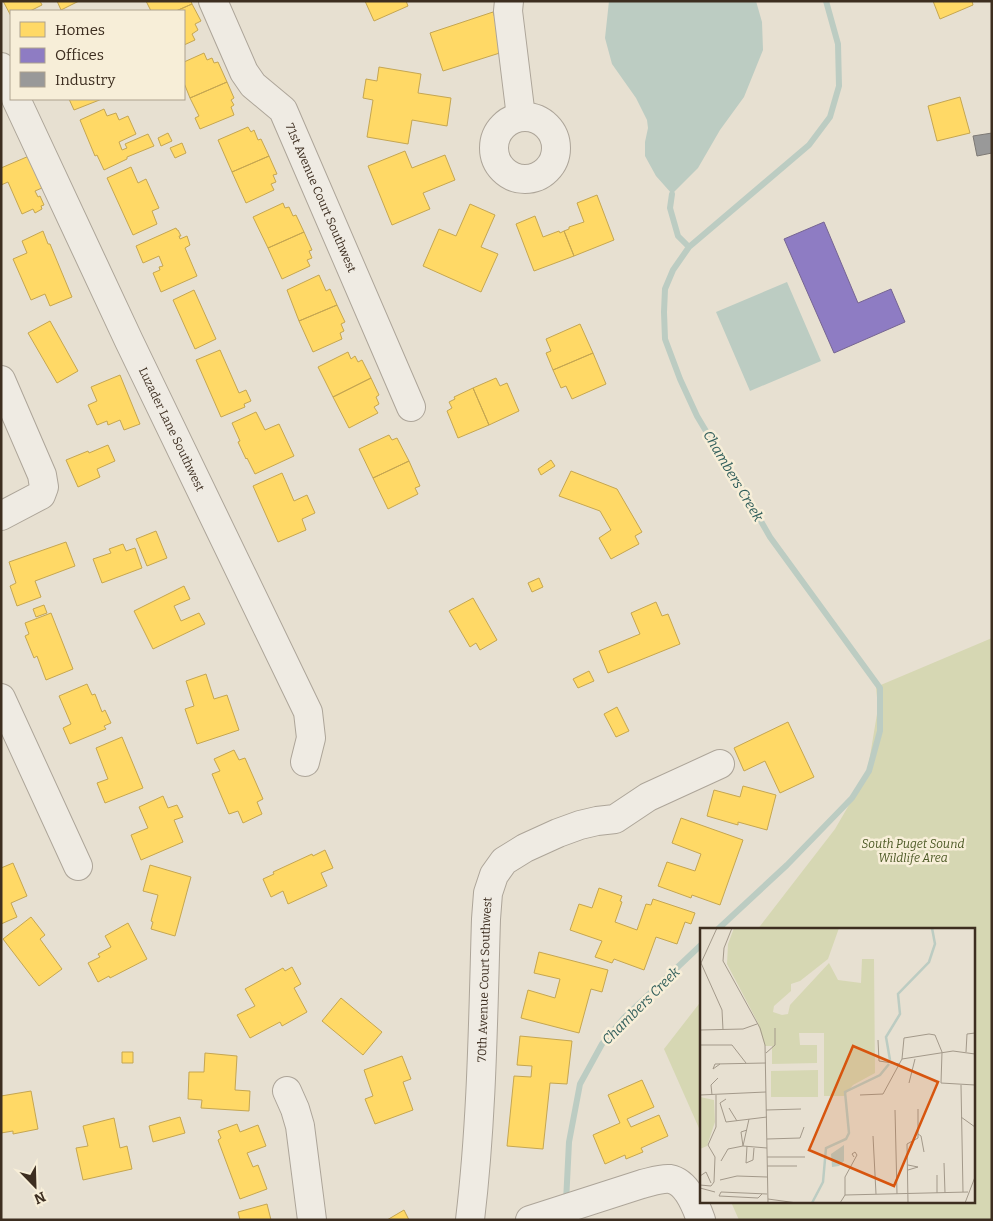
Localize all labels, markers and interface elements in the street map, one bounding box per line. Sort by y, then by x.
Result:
legend [10,10,185,100]
text: Homes [55,21,105,39]
text: Offices [55,46,104,64]
text: Industry [55,71,115,89]
street label: 71st Avenue Court Southwest [283,121,359,275]
street label: Luzader Lane Southwest [136,365,208,494]
water label: Chambers Creek [699,427,767,525]
park label: South Puget Sound Wildlife Area [862,837,964,865]
street label: 70th Avenue Court Southwest [475,896,495,1062]
inset map [700,928,976,1204]
water label: Chambers Creek [599,963,684,1048]
north arrow [10,1161,60,1211]
text: N [31,1188,48,1208]

